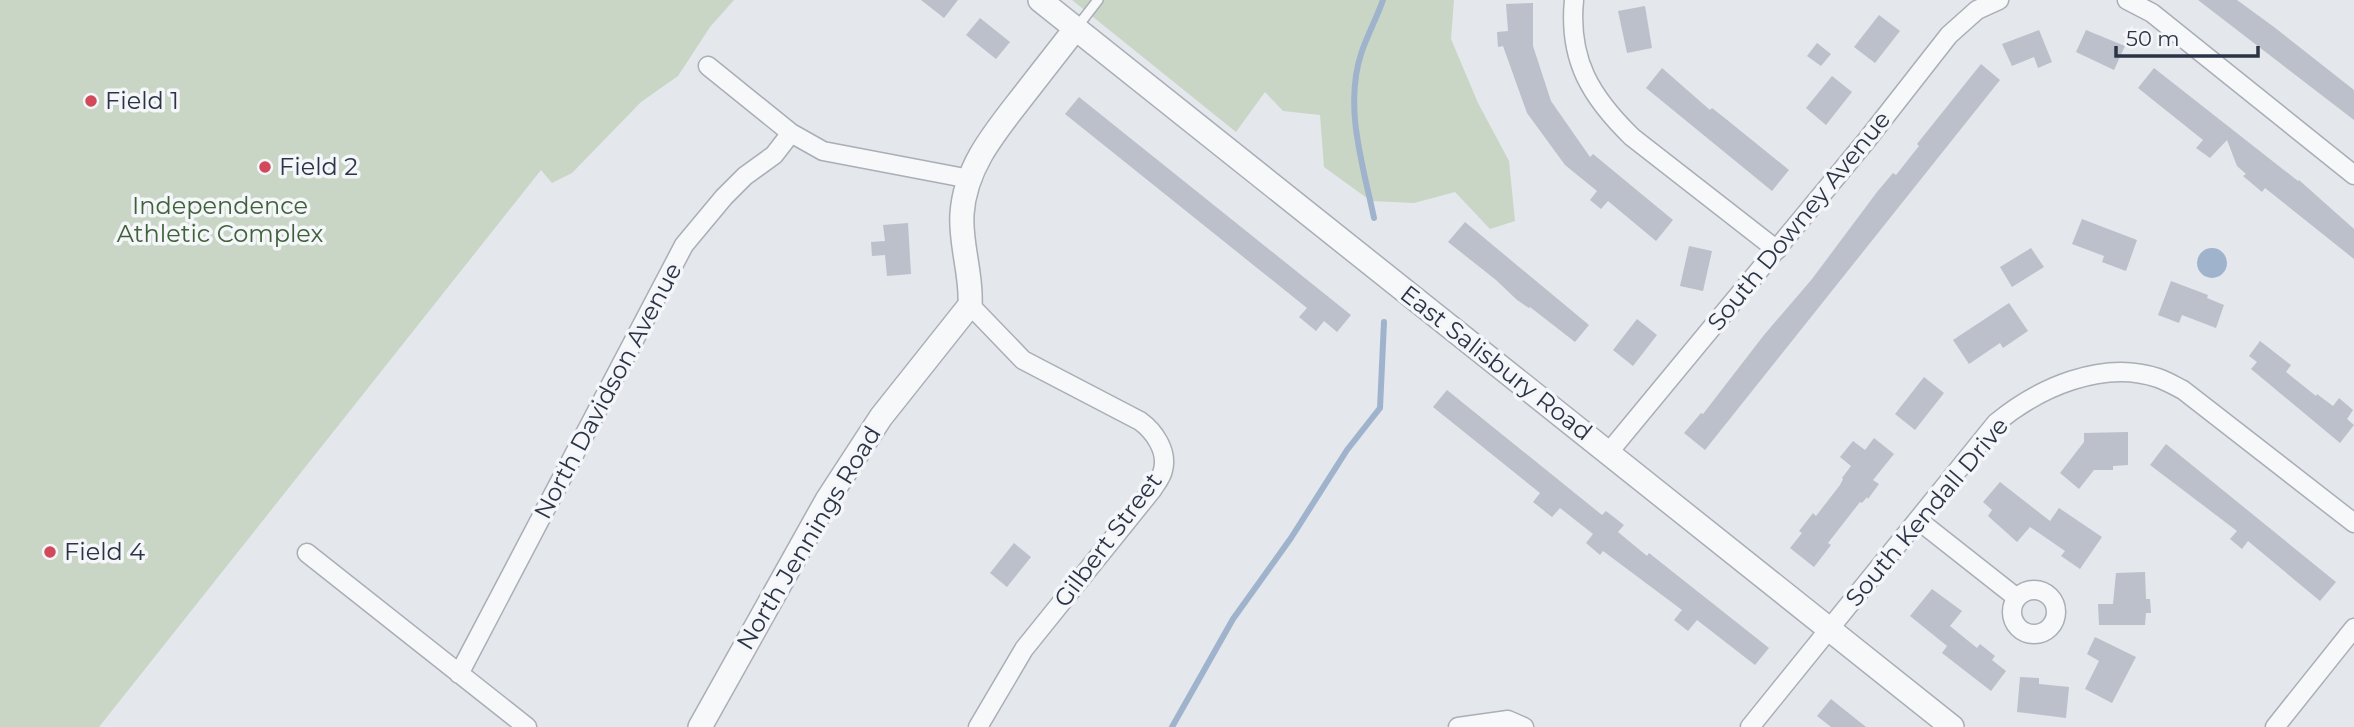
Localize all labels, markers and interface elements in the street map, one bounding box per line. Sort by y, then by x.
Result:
scale bar [2116,14,2258,58]
text: 50 m [2126,26,2180,51]
place label: Field 1 [105,86,179,115]
marker: Field 1 [83,93,99,109]
street label: South Downey Avenue [1701,105,1896,336]
place label: Field 2 [279,152,358,181]
marker: Field 2 [257,159,273,175]
park label: Independence Athletic Complex [117,191,324,248]
street label: North Davidson Avenue [528,258,688,524]
street label: East Salisbury Road [1395,279,1598,446]
street label: South Kendall Drive [1839,411,2014,612]
street label: North Jennings Road [730,421,887,655]
street label: Gilbert Street [1048,467,1168,613]
place label: Field 4 [64,537,145,566]
marker: Field 4 [42,544,58,560]

